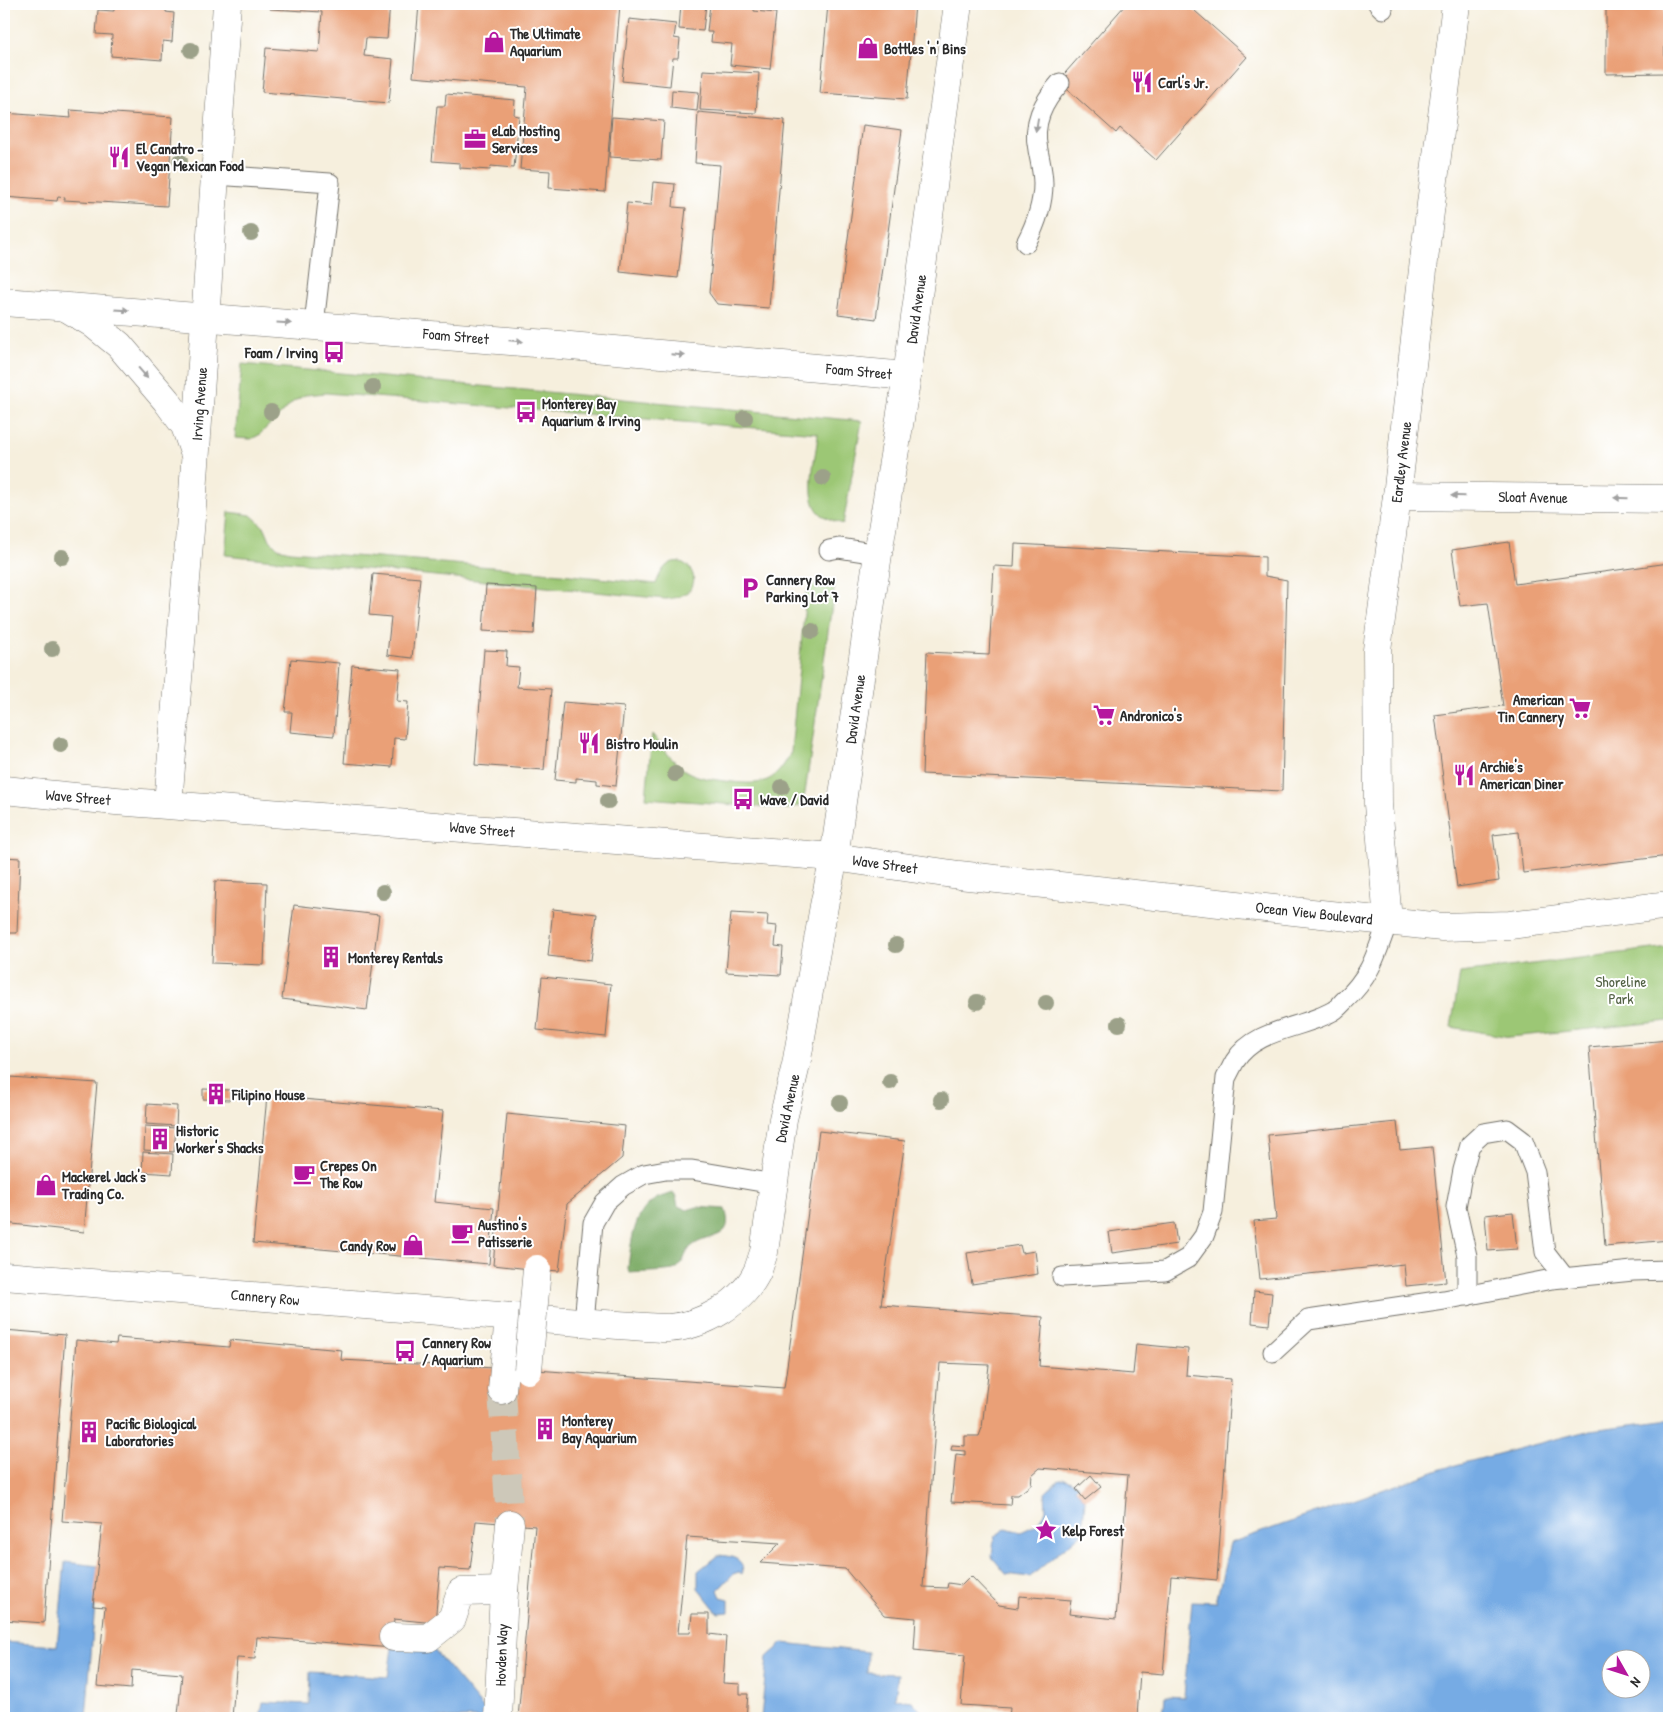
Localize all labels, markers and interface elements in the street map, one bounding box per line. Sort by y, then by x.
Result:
place label: The Ultimate Aquarium [509,23,581,62]
shop icon: The Ultimate Aquarium [481,29,507,55]
shop icon: Bottles 'n' Bins [855,35,881,61]
place label: Bottles 'n' Bins [884,38,966,59]
restaurant icon: Carl's Jr. [1129,69,1155,95]
place label: Carl's Jr. [1158,72,1208,93]
one-way arrow [1033,117,1041,133]
place label: eLab Hosting Services [492,120,560,158]
office icon: eLab Hosting Services [462,126,488,152]
place label: El Canatro - Vegan Mexican Food [136,138,244,177]
restaurant icon: El Canatro - Vegan Mexican Food [106,144,132,170]
street label: David Avenue [901,273,931,345]
one-way arrow [114,307,130,315]
one-way arrow [276,319,292,327]
street label: Foam Street [421,323,491,349]
one-way arrow [508,338,524,346]
bus stop icon: Foam / Irving [321,339,347,365]
place label: Foam / Irving [244,342,318,364]
one-way arrow [670,351,686,359]
street label: Foam Street [824,358,894,384]
one-way arrow [137,367,149,379]
street label: Irving Avenue [186,367,212,441]
place label: Monterey Bay Aquarium & Irving [542,393,641,432]
bus stop icon: Monterey Bay Aquarium & Irving [513,399,539,425]
street label: Eardley Avenue [1386,420,1416,504]
street label: Sloat Avenue [1498,486,1568,508]
one-way arrow [1450,492,1466,500]
one-way arrow [1612,494,1628,502]
place label: Cannery Row Parking Lot 7 [766,569,840,608]
parking icon: Cannery Row Parking Lot 7 [737,575,763,601]
street label: David Avenue [840,673,870,745]
place label: American Tin Cannery [1497,689,1565,728]
supermarket icon: American Tin Cannery [1567,695,1593,721]
supermarket icon: Andronico's [1091,702,1117,728]
place label: Andronico's [1120,705,1182,726]
restaurant icon: Bistro Moulin [576,730,602,756]
place label: Bistro Moulin [606,733,678,754]
place label: Archie's American Diner [1480,756,1564,794]
restaurant icon: Archie's American Diner [1451,762,1477,788]
street label: Wave Street [44,784,112,810]
bus stop icon: Wave / David [730,786,756,812]
place label: Wave / David [760,789,829,810]
street label: Wave Street [448,816,516,842]
street label: Wave Street [851,849,920,879]
street label: Ocean View Boulevard [1254,896,1374,930]
building icon: Monterey Rentals [318,944,344,970]
place label: Monterey Rentals [348,947,443,969]
park label: Shoreline Park [1595,971,1647,1009]
street label: David Avenue [769,1072,805,1144]
building icon: Filipino House [203,1081,229,1107]
place label: Filipino House [231,1084,305,1106]
place label: Historic Worker's Shacks [176,1120,264,1158]
building icon: Historic Worker's Shacks [147,1126,173,1152]
place label: Crepes On The Row [319,1155,377,1193]
cafe icon: Crepes On The Row [291,1161,317,1187]
place label: Mackerel Jack's Trading Co. [61,1166,146,1205]
shop icon: Mackerel Jack's Trading Co. [33,1172,59,1198]
place label: Austino's Patisserie [478,1214,532,1252]
cafe icon: Austino's Patisserie [449,1220,475,1246]
shop icon: Candy Row [400,1232,426,1258]
place label: Candy Row [340,1235,396,1257]
street label: Cannery Row [230,1284,300,1310]
place label: Cannery Row / Aquarium [422,1332,491,1371]
bus stop icon: Cannery Row / Aquarium [392,1338,418,1364]
place label: Monterey Bay Aquarium [562,1410,637,1449]
place label: Pacific Biological Laboratories [106,1413,197,1451]
building icon: Monterey Bay Aquarium [532,1416,558,1442]
building icon: Pacific Biological Laboratories [76,1419,102,1445]
place icon: Kelp Forest [1033,1517,1059,1543]
place label: Kelp Forest [1062,1520,1125,1542]
street label: Hovden Way [489,1623,513,1687]
north arrow [1600,1650,1650,1700]
text: N [1626,1674,1646,1692]

